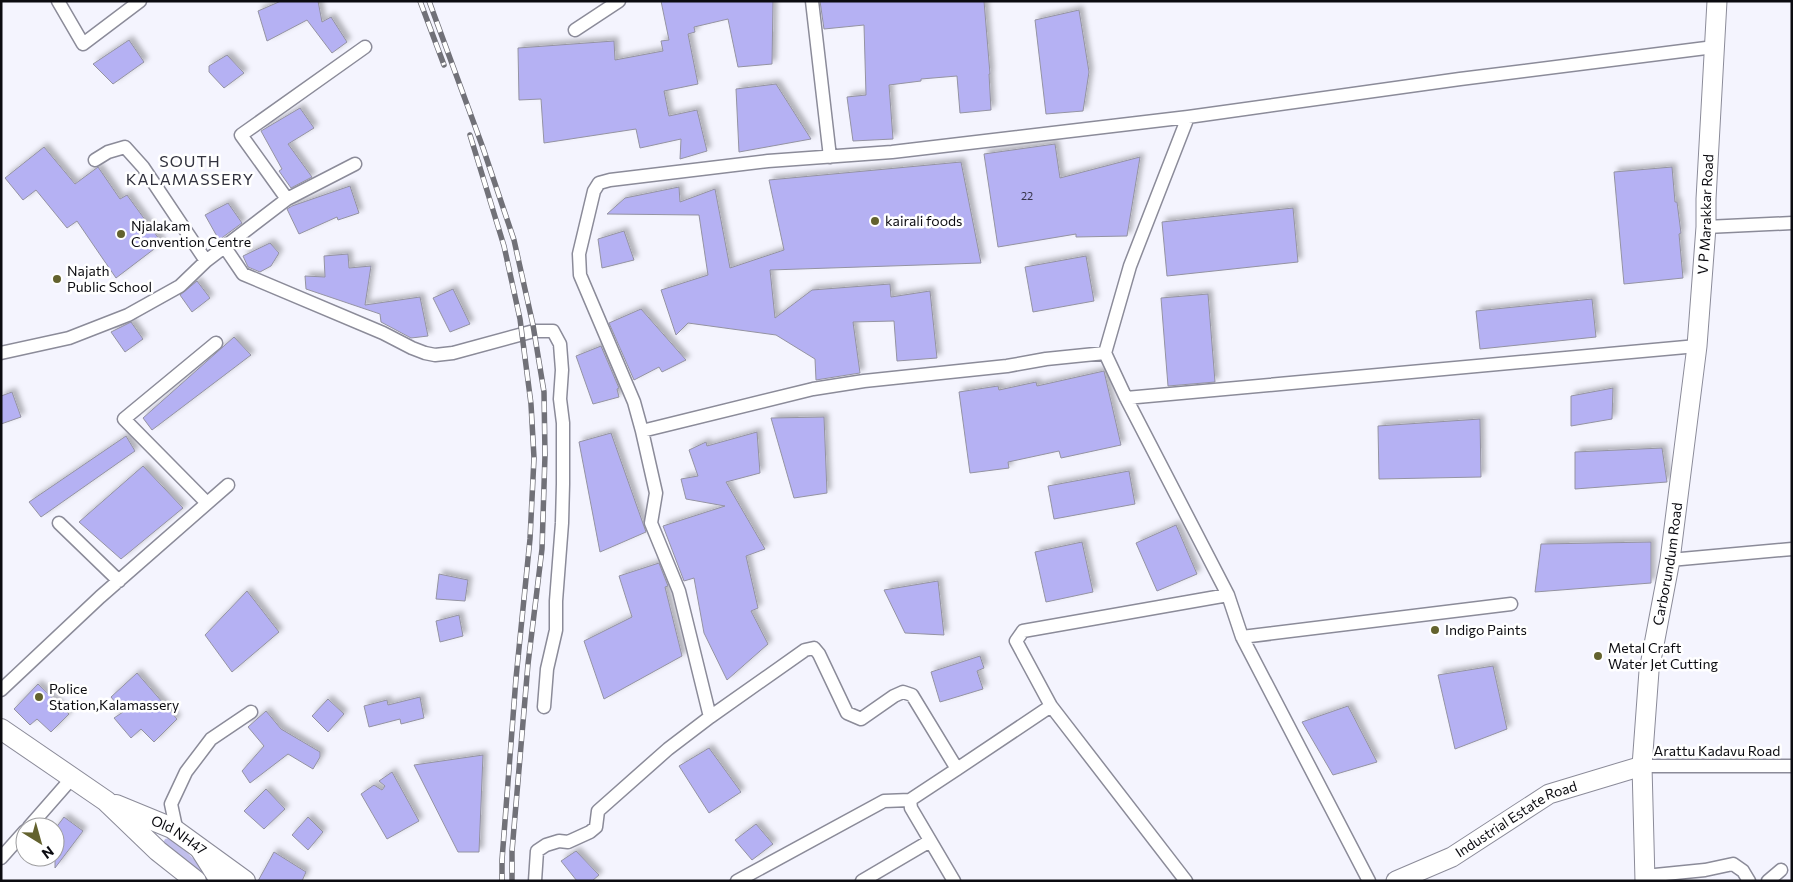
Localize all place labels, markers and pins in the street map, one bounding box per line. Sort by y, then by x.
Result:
place label: kairali foods [885,212,963,229]
marker: kairali foods [869,215,881,227]
place label: Njalakam Convention Centre [131,217,251,250]
marker: Njalakam Convention Centre [115,228,127,240]
place label: Najath Public School [67,262,152,295]
marker: Najath Public School [51,273,63,285]
place label: Indigo Paints [1445,621,1527,638]
marker: Indigo Paints [1429,624,1441,636]
place label: Metal Craft Water Jet Cutting [1608,639,1718,672]
marker: Metal Craft Water Jet Cutting [1592,650,1604,662]
place label: Police Station,Kalamassery [49,680,179,713]
marker: Police Station,Kalamassery [33,691,45,703]

